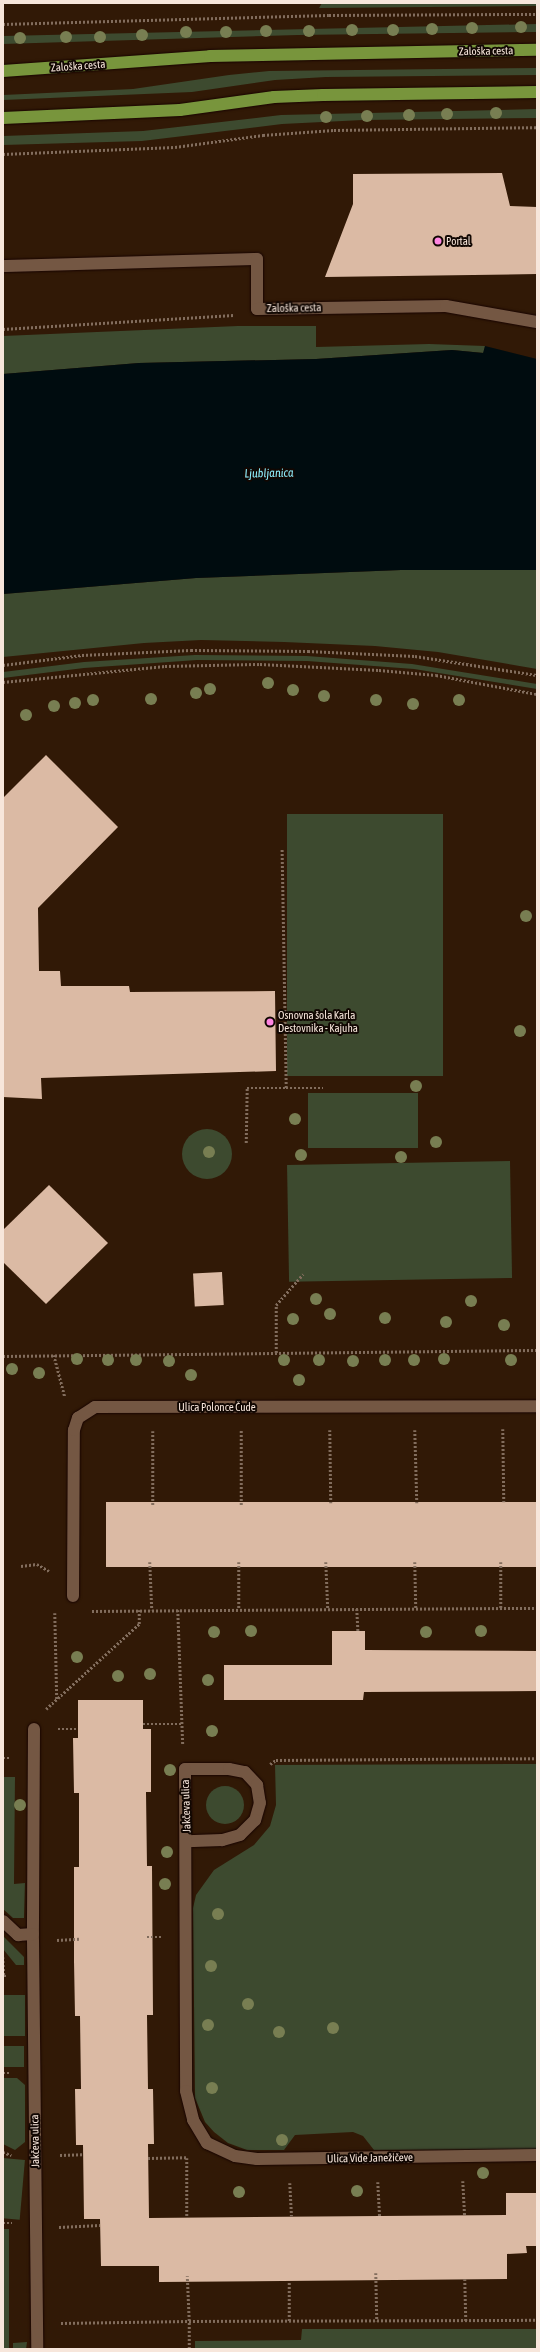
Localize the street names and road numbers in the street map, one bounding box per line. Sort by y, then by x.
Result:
street label: Zaloška cesta [459,44,513,58]
street label: Zaloška cesta [50,58,106,74]
street label: Zaloška cesta [267,301,321,315]
street label: Ulica Polonce Čude [178,1400,256,1414]
street label: Jakčeva ulica [178,1779,194,1833]
street label: Jakčeva ulica [28,2114,42,2168]
street label: Ulica Vide Janežičeve [327,2151,413,2165]

